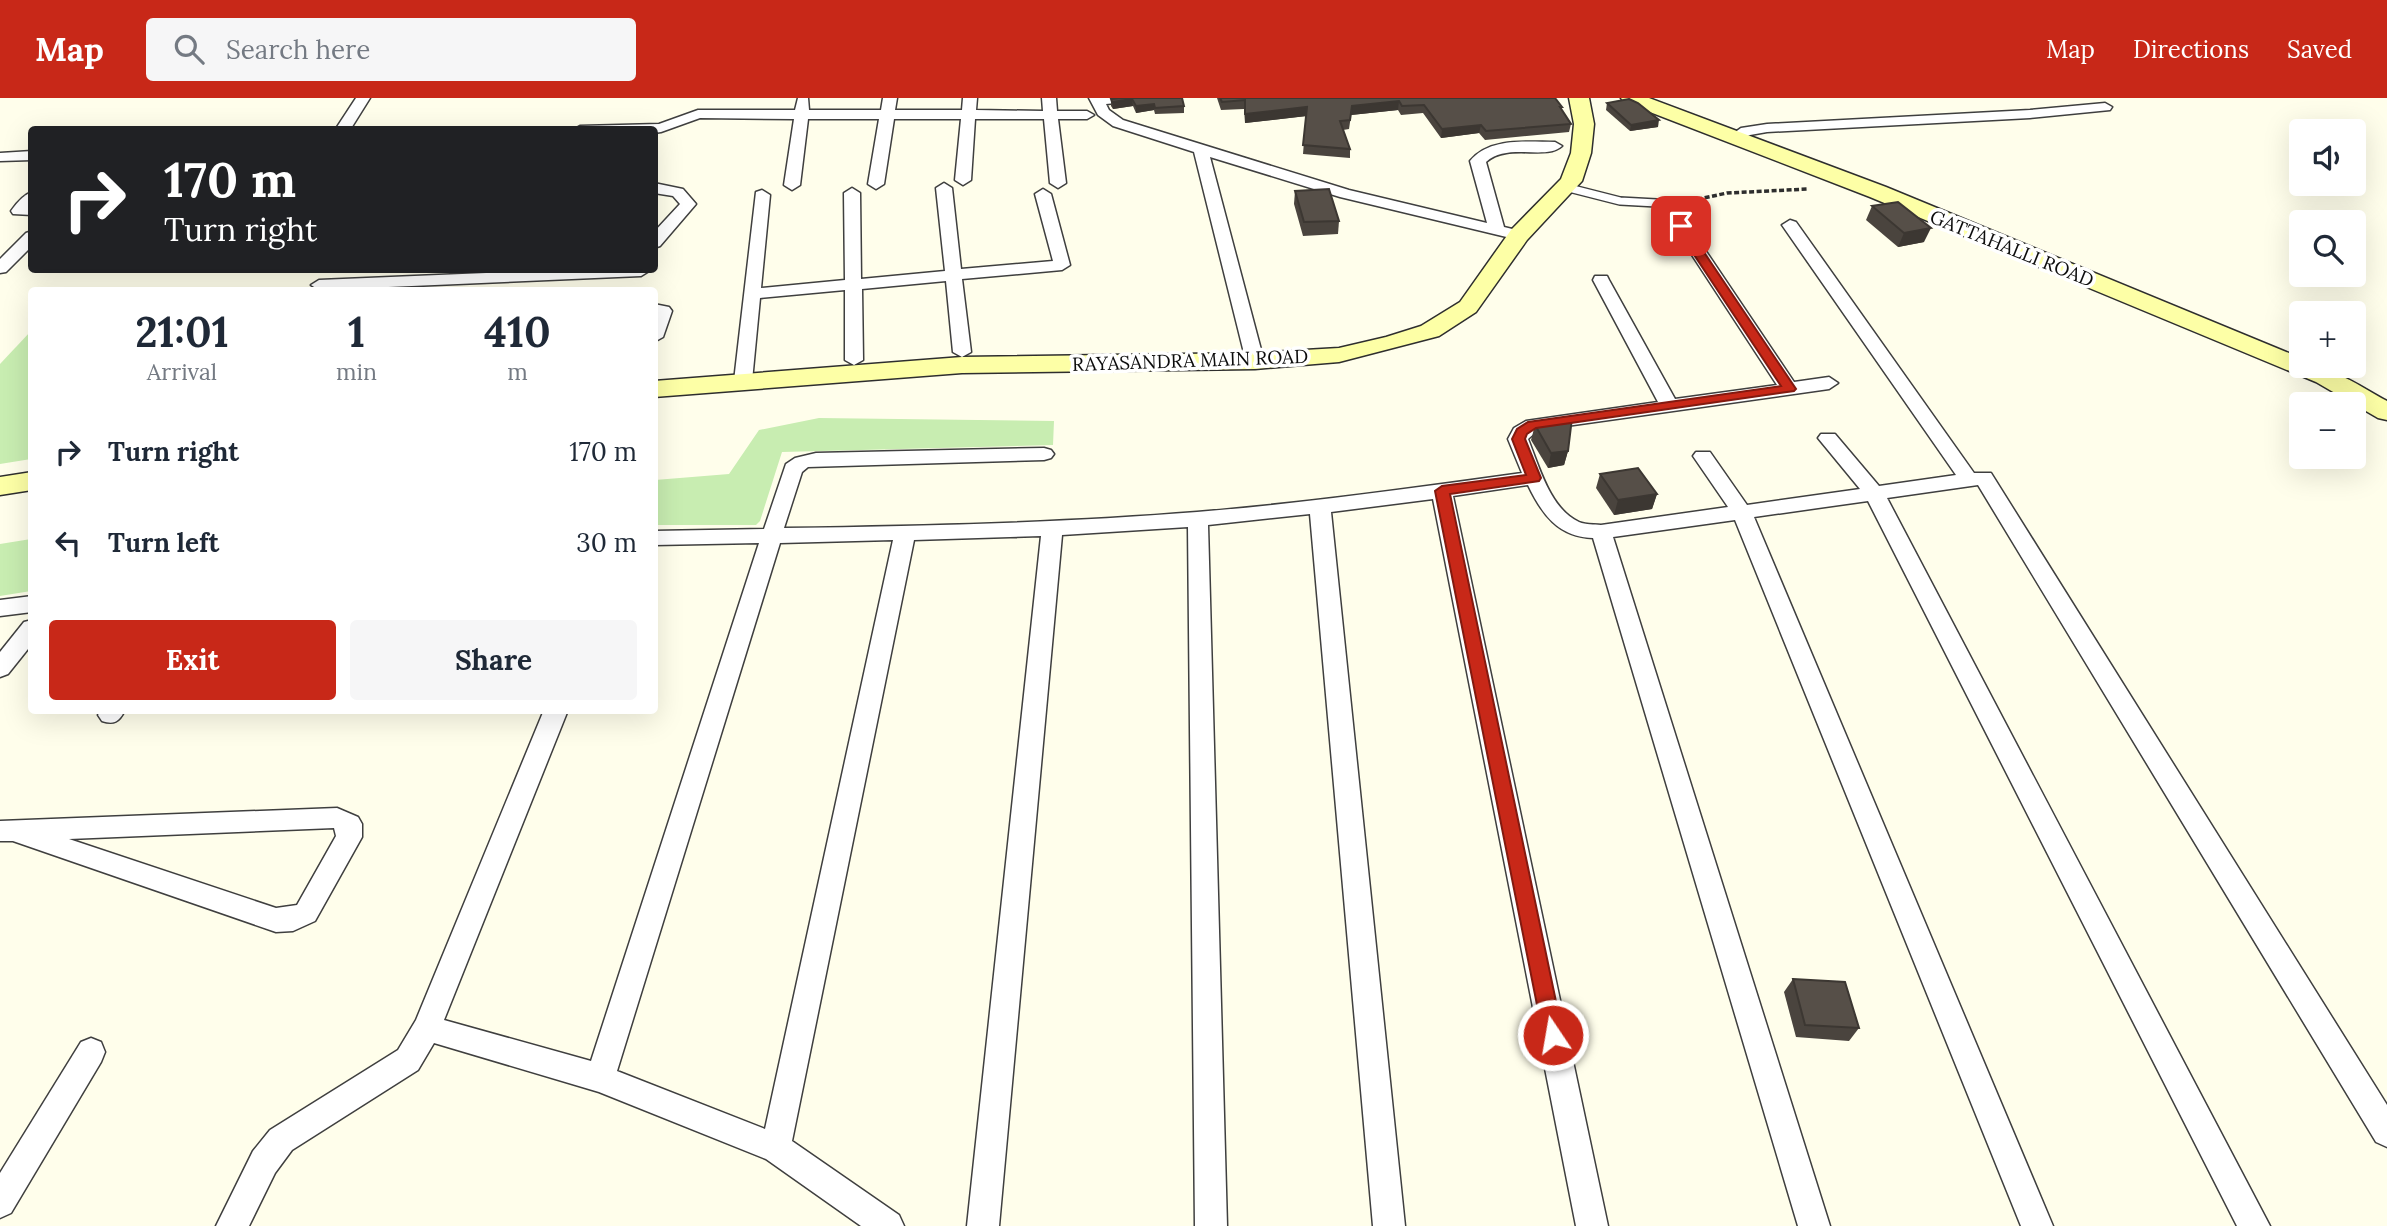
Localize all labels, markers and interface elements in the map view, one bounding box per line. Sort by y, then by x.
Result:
search box [146,18,636,81]
text: Map [35,28,104,70]
icon: search [170,30,208,68]
text: Search here [226,33,370,66]
text: Map [2046,34,2095,65]
text: Directions [2133,34,2249,65]
text: Saved [2287,34,2352,65]
map controls [2289,119,2366,469]
button: sound [2289,119,2366,196]
text: 170 m [164,148,296,210]
icon: right [49,154,140,245]
pin [1651,196,1711,256]
street label: GATTAHALLI ROAD [1927,204,2097,292]
icon: arrive [1662,207,1700,245]
text: Turn right [164,209,317,250]
button: search [2289,210,2366,287]
button: + [2289,301,2366,378]
text: 21:01 [135,305,229,359]
text: 1 [348,305,365,359]
text: 410 [484,305,551,359]
street label: RAYASANDRA MAIN ROAD [1072,344,1308,376]
text: Arrival [147,357,217,386]
text: min [336,357,377,386]
text: m [507,357,528,386]
button: − [2289,392,2366,469]
icon: right [49,433,87,471]
text: Turn right [108,435,239,468]
text: 170 m [569,435,637,468]
icon: left [49,524,87,562]
text: Turn left [108,526,219,559]
text: 30 m [576,526,637,559]
button: Exit [49,620,336,700]
button: Share [350,620,637,700]
position arrow [1516,998,1590,1072]

